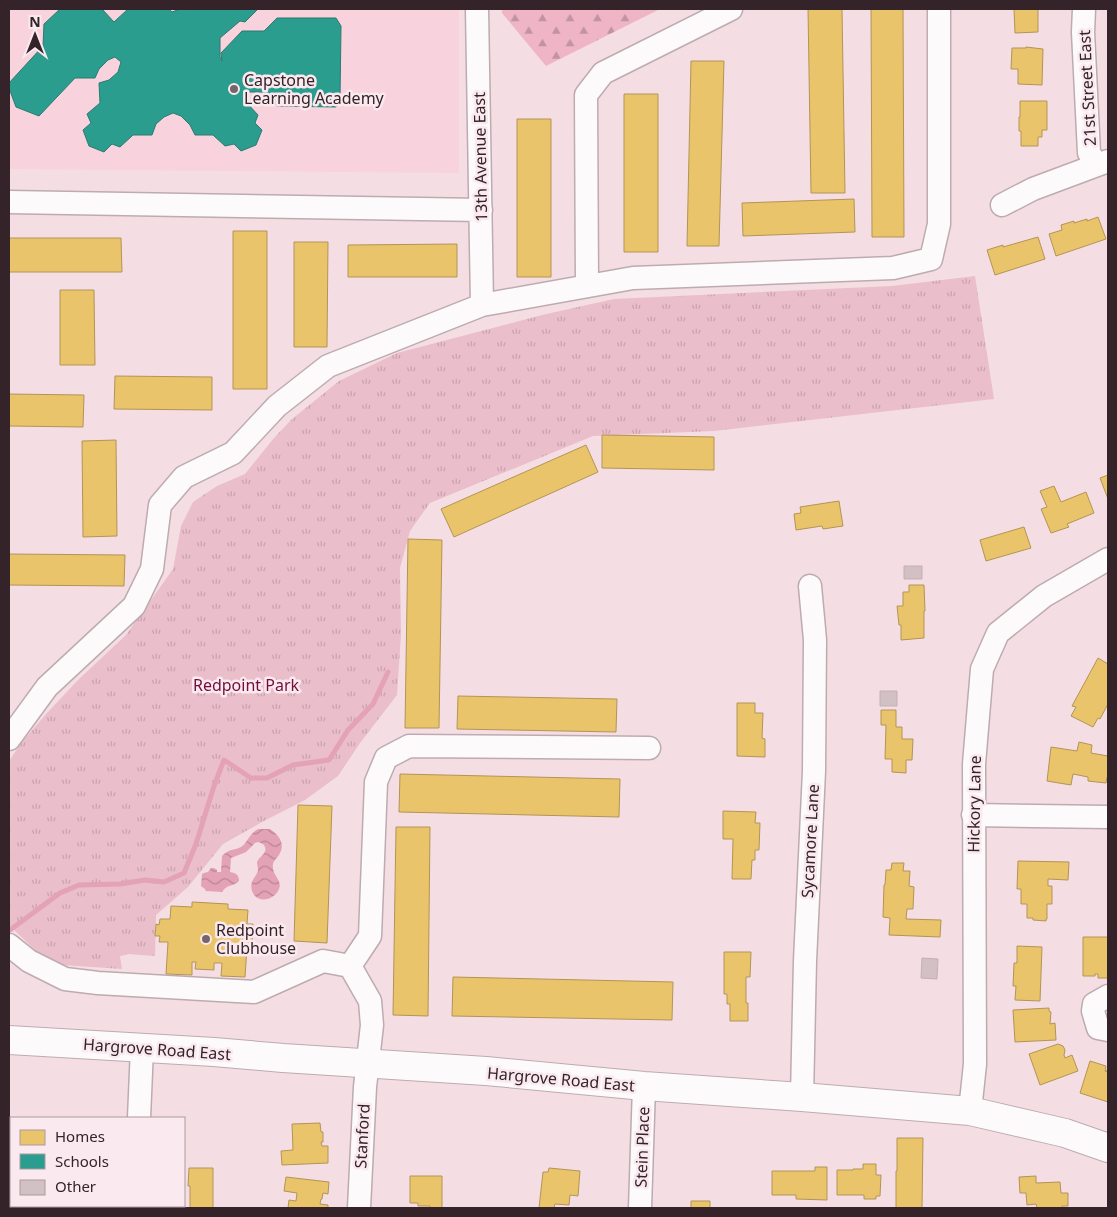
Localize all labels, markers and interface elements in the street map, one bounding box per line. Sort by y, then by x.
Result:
north arrow [10,10,60,60]
text: N [29,12,41,31]
street label: 21st Street East [1073,29,1101,147]
place label: Capstone Learning Academy [244,69,385,109]
marker: Capstone Learning Academy [228,83,240,95]
street label: 13th Avenue East [468,92,492,222]
park label: Redpoint Park [193,674,299,696]
street label: Hickory Lane [962,755,986,853]
street label: Sycamore Lane [796,784,824,898]
place label: Redpoint Clubhouse [216,919,296,959]
marker: Redpoint Clubhouse [200,933,212,945]
street label: Hargrove Road East [82,1033,232,1065]
street label: Hargrove Road East [486,1062,636,1096]
street label: Stanford [349,1103,375,1169]
street label: Stein Place [630,1106,654,1188]
legend [10,1117,185,1207]
text: Homes [55,1126,105,1146]
text: Schools [55,1151,109,1171]
text: Other [55,1176,96,1196]

